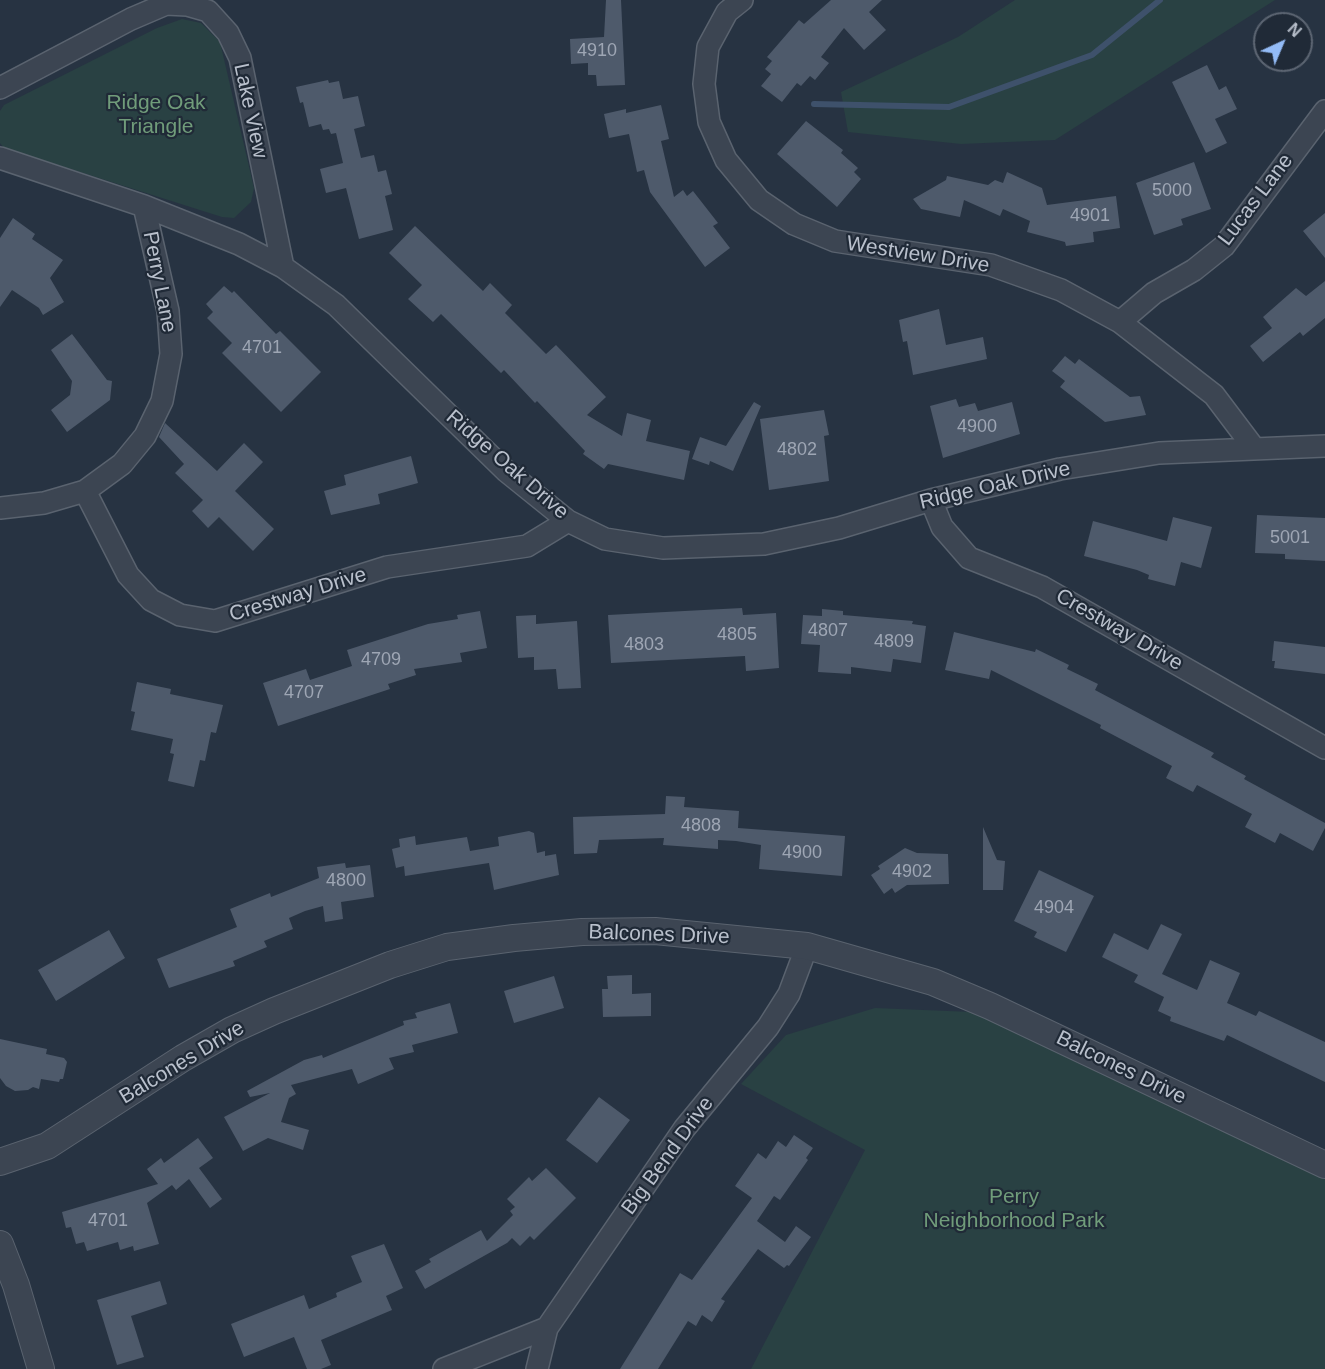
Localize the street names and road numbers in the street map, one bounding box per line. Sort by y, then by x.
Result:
street label: Lake View [228,61,272,161]
street label: Lucas Lane [1213,149,1299,251]
street label: Perry Lane [137,229,181,335]
street label: Westview Drive [845,231,991,279]
street label: Ridge Oak Drive [441,405,573,525]
street label: Ridge Oak Drive [917,456,1073,516]
street label: Crestway Drive [226,562,370,628]
street label: Crestway Drive [1051,583,1187,677]
street label: Balcones Drive [588,920,730,950]
street label: Balcones Drive [115,1016,249,1110]
street label: Balcones Drive [1052,1026,1190,1110]
street label: Big Bend Drive [617,1092,719,1220]

